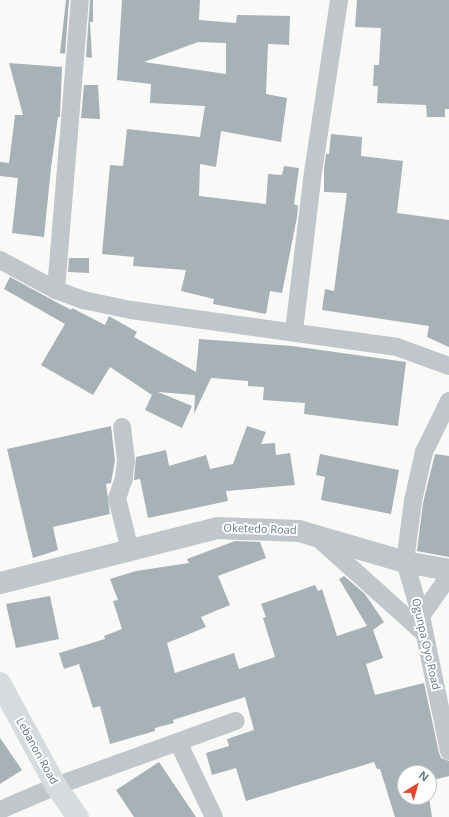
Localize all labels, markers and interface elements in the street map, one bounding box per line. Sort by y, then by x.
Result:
street label: Oketedo Road [223,521,297,537]
street label: Ogunpa Oyo Road [409,597,443,691]
street label: Lebanon Road [13,715,61,787]
north arrow [397,765,437,805]
text: N [416,767,432,784]

